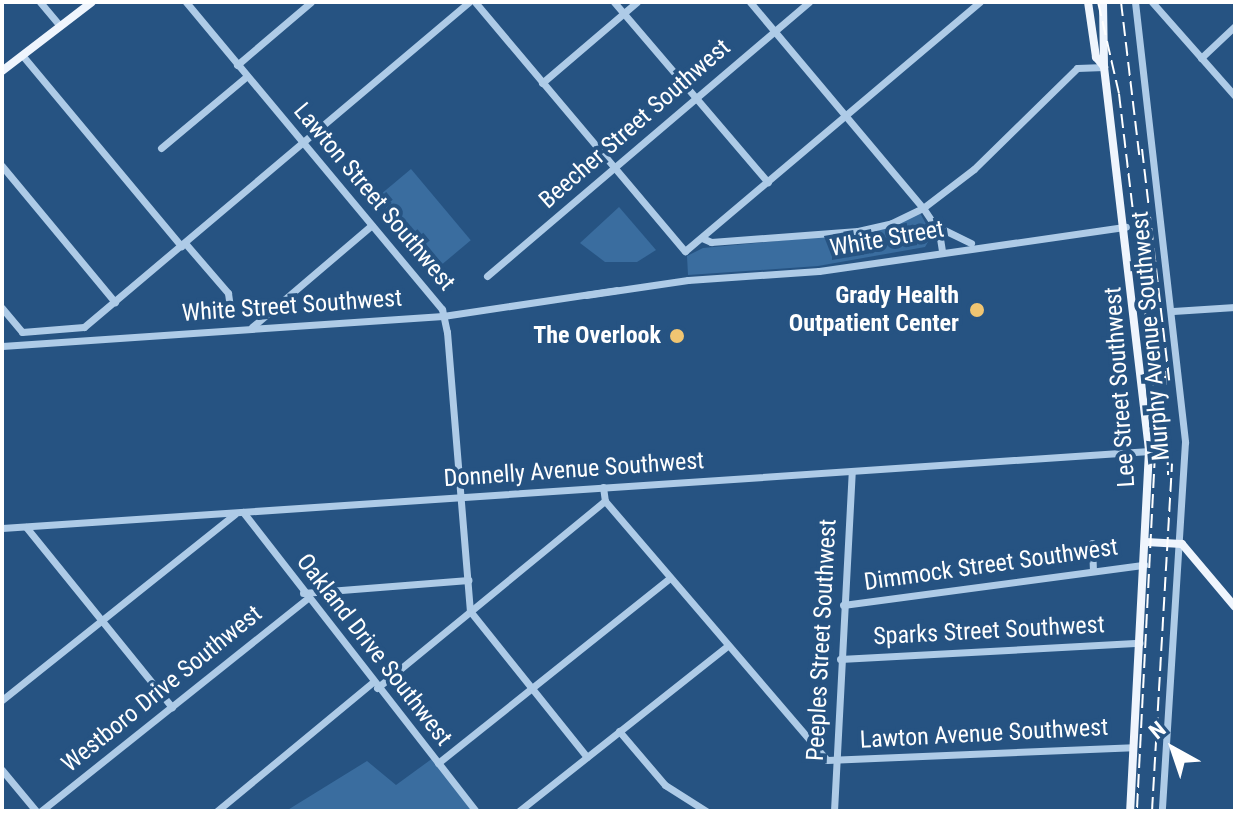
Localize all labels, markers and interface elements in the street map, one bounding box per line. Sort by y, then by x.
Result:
street label: Beecher Street Southwest [534,33,736,215]
street label: Lawton Street Southwest [287,97,461,297]
street label: Murphy Avenue Southwest [1126,210,1176,462]
street label: White Street [828,215,946,263]
place label: Grady Health Outpatient Center [789,282,959,338]
street label: White Street Southwest [181,284,403,328]
street label: Lee Street Southwest [1099,286,1141,488]
marker: Grady Health Outpatient Center [966,299,988,321]
place label: The Overlook [533,322,661,350]
marker: The Overlook [668,327,686,345]
street label: Donnelly Avenue Southwest [443,447,705,493]
street label: Peeples Street Southwest [801,518,843,762]
street label: Dimmock Street Southwest [862,533,1120,597]
street label: Oakland Drive Southwest [290,548,458,752]
street label: Westboro Drive Southwest [56,600,268,778]
street label: Sparks Street Southwest [873,611,1105,651]
north arrow [1133,709,1213,789]
street label: Lawton Avenue Southwest [859,713,1109,755]
text: N [1144,716,1170,744]

